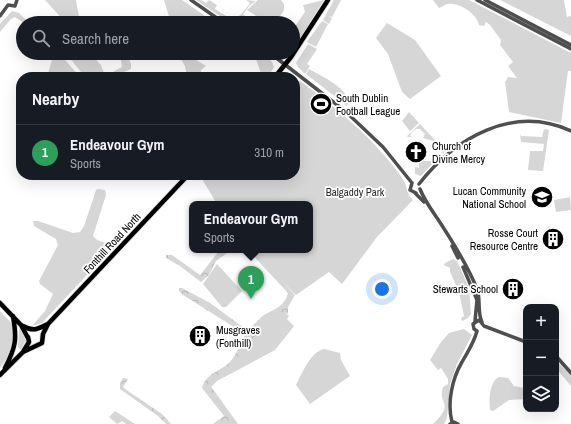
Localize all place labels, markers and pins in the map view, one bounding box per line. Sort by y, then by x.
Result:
sports icon: South Dublin Football League [308,91,334,117]
place label: South Dublin Football League [336,91,400,118]
church icon: Church of Divine Mercy [403,139,429,165]
place label: Church of Divine Mercy [432,139,486,166]
place label: Lucan Community National School [453,184,526,211]
school or university icon: Lucan Community National School [529,184,555,210]
place label: Rosse Court Resource Centre [470,226,538,253]
building icon: Rosse Court Resource Centre [540,226,566,252]
pin: 1 [238,266,264,299]
building icon: Stewarts School [500,276,526,302]
place label: Stewarts School [433,282,498,296]
building icon: Musgraves (Fonthill) [187,323,213,349]
place label: Musgraves (Fonthill) [216,323,261,350]

